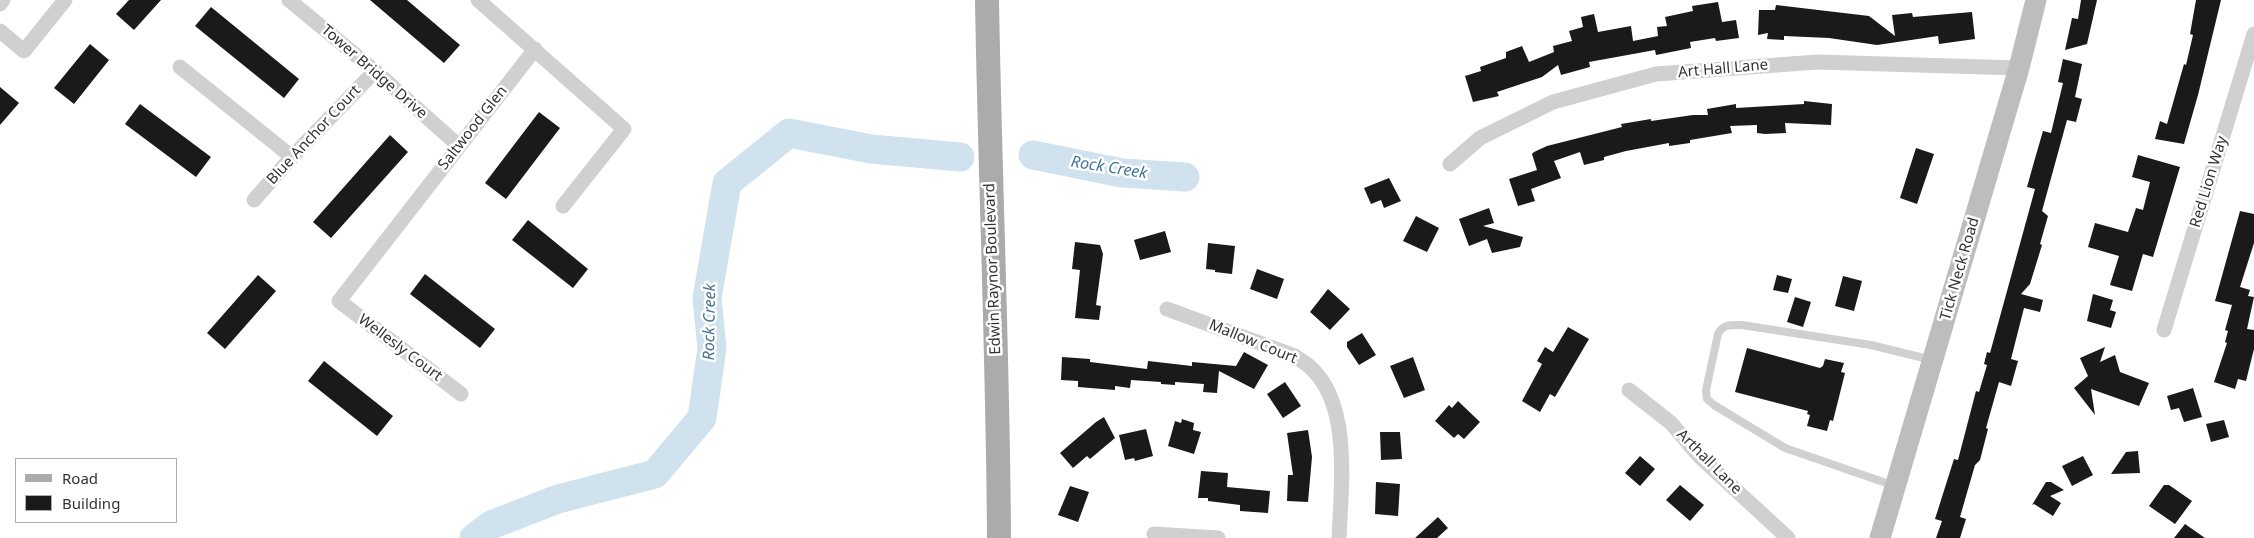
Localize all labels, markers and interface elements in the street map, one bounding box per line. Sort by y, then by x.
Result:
street label: Tower Bridge Drive [317,21,431,123]
street label: Art Hall Lane [1677,56,1769,82]
street label: Blue Anchor Court [263,82,365,188]
street label: Saltwood Glen [435,82,511,174]
street label: Red Lion Way [2187,134,2231,230]
water label: Rock Creek [1070,153,1148,183]
street label: Edwin Raynor Boulevard [981,183,1005,355]
street label: Tick Neck Road [1937,215,1983,323]
water label: Rock Creek [700,283,720,361]
street label: Wellesly Court [355,311,445,385]
street label: Mallow Court [1206,316,1300,368]
street label: Arthall Lane [1673,426,1745,498]
legend [15,458,178,523]
text: Road [62,468,98,488]
text: Building [62,493,120,513]

